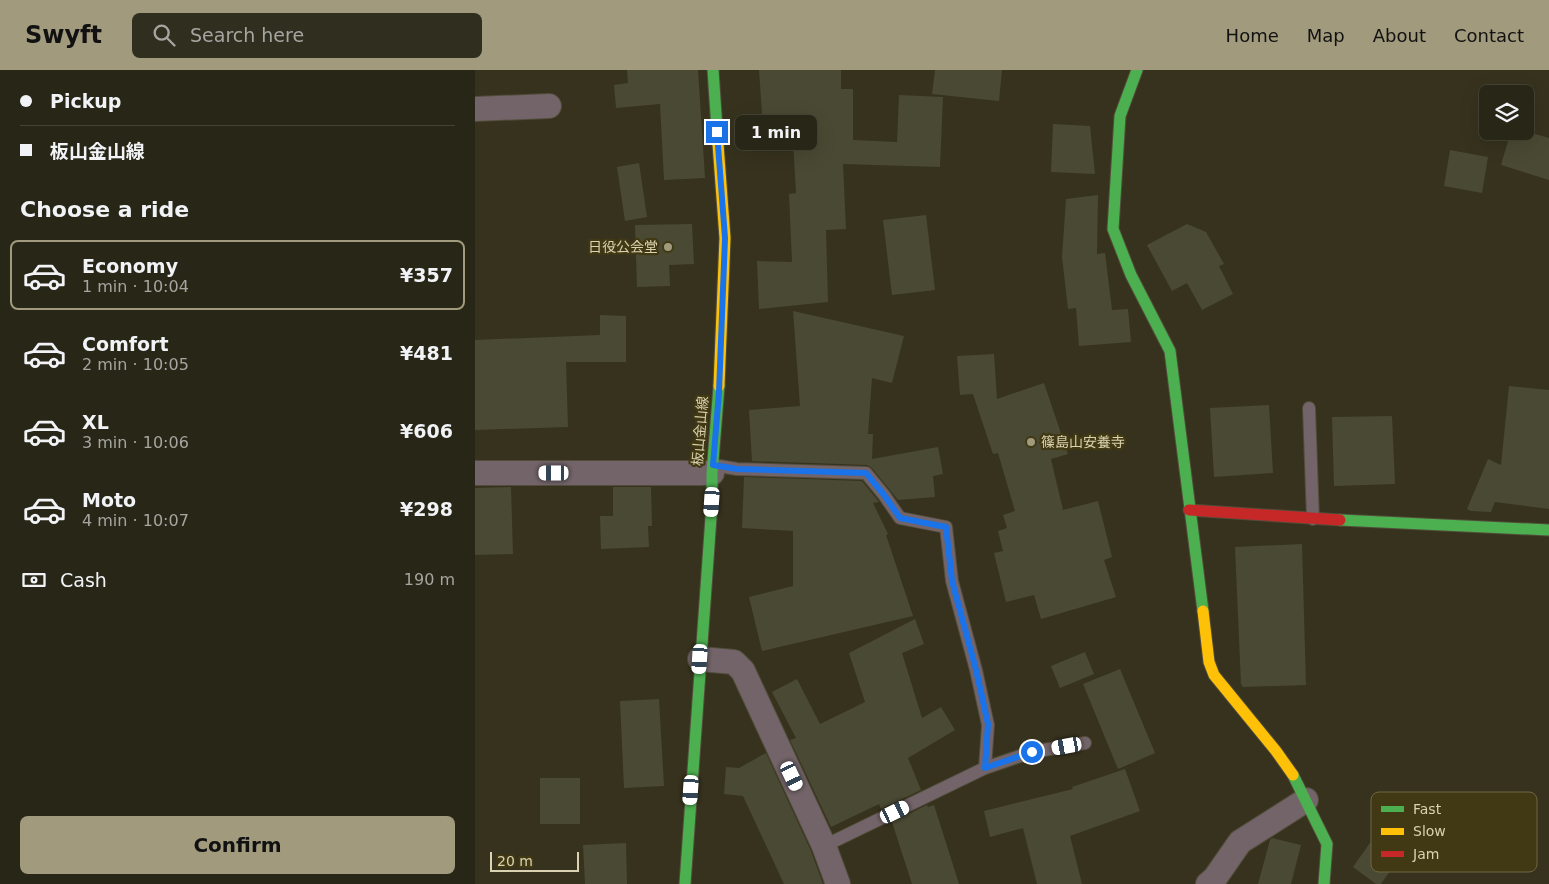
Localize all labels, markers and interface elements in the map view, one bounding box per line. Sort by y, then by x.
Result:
search box [132,13,482,58]
text: Swyft [25,21,102,49]
icon: search [150,21,178,49]
text: Search here [190,24,304,46]
text: Home [1226,25,1279,46]
text: Map [1307,25,1345,46]
text: About [1373,25,1426,46]
text: Contact [1454,25,1524,46]
map controls [1479,85,1534,140]
button: layers [1479,85,1534,140]
text: Pickup [50,90,121,112]
callout: 1 min [735,114,817,150]
route end [706,121,728,143]
text: 1 min [751,123,801,142]
text: 板山金山線 [50,140,145,162]
text: Choose a ride [20,197,189,222]
place label: 日役公会堂 [588,239,658,255]
marker: 日役公会堂 [662,241,674,253]
icon: car [22,253,67,298]
text: Economy [82,255,178,277]
text: ¥357 [400,264,453,286]
text: 1 min · 10:04 [82,277,189,296]
icon: car [22,331,67,376]
text: Comfort [82,333,169,355]
text: ¥481 [400,342,453,364]
text: 2 min · 10:05 [82,355,189,374]
street label: 板山金山線 [689,395,711,467]
icon: car [22,409,67,454]
text: XL [82,411,109,433]
text: ¥606 [400,420,453,442]
text: 3 min · 10:06 [82,433,189,452]
place label: 篠島山安養寺 [1041,434,1125,450]
marker: 篠島山安養寺 [1025,436,1037,448]
car [539,466,569,481]
icon: car [22,487,67,532]
car [703,487,720,517]
text: Moto [82,489,136,511]
text: ¥298 [400,498,453,520]
text: 4 min · 10:07 [82,511,189,530]
icon: cash [20,566,48,594]
text: Cash [60,569,107,591]
text: 190 m [404,570,455,589]
car [691,644,708,674]
car [1050,736,1083,756]
route start [1021,741,1043,763]
car [778,759,805,793]
car [682,775,699,805]
legend [1371,792,1537,872]
car [878,799,911,825]
text: Fast [1413,801,1442,817]
button: Confirm [20,816,455,874]
text: Slow [1413,823,1446,839]
text: Jam [1412,846,1439,862]
scale bar [490,849,579,872]
text: 20 m [497,853,533,869]

